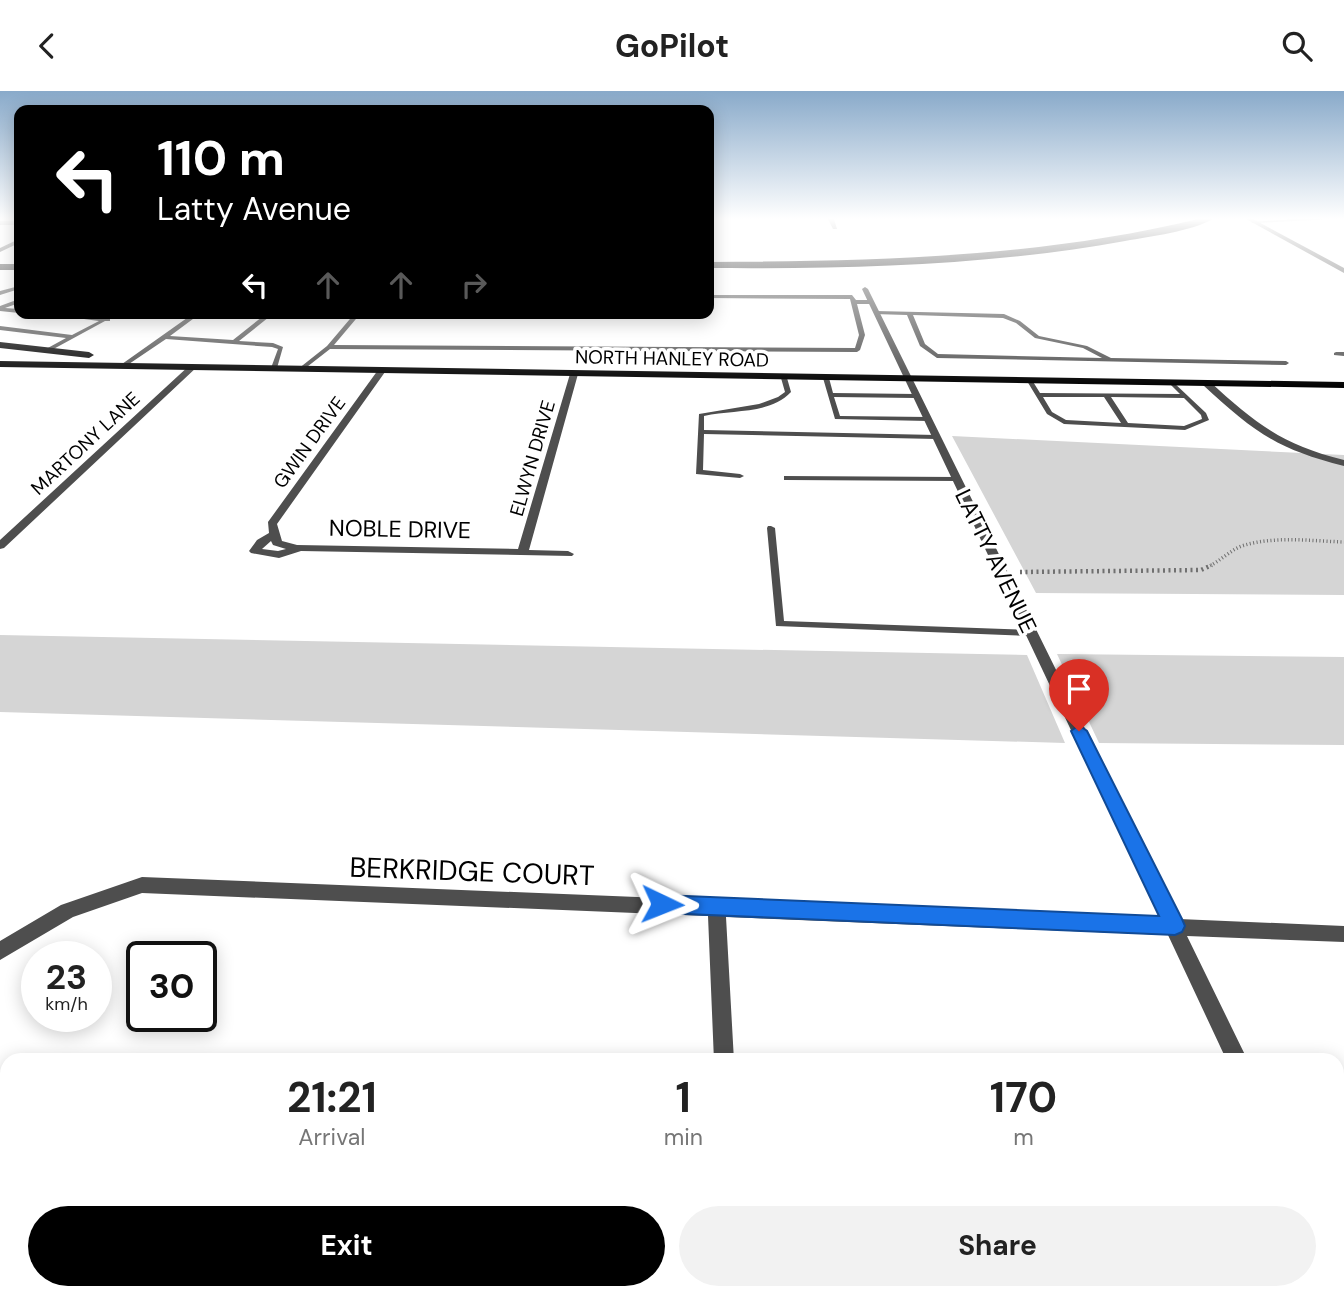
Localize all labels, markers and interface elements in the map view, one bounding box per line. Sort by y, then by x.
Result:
text: GoPilot [615,25,729,67]
icon: back [28,27,66,65]
icon: search [1278,27,1316,65]
text: 110 m [157,126,285,190]
icon: left [42,133,133,224]
text: Latty Avenue [157,188,351,230]
icon: left [236,266,274,304]
icon: ahead [309,266,347,304]
icon: ahead [382,266,420,304]
icon: right [455,266,493,304]
street label: NORTH HANLEY ROAD [575,344,769,373]
street label: MARTONY LANE [26,386,145,500]
street label: GWIN DRIVE [268,391,351,493]
street label: ELWYN DRIVE [504,397,561,519]
street label: LATTY AVENUE [948,484,1044,638]
street label: NOBLE DRIVE [329,513,471,545]
pin [1049,659,1109,731]
icon: arrive [1060,670,1098,708]
street label: BERKRIDGE COURT [349,849,595,894]
position arrow [625,867,699,941]
speed limit sign: 30 [126,941,217,1032]
text: 23 [46,954,87,1000]
text: km/h [45,992,88,1016]
text: 21:21 [287,1070,377,1125]
text: 1 [676,1070,691,1125]
text: 170 [990,1070,1057,1125]
text: Arrival [298,1122,365,1152]
text: min [664,1122,703,1152]
text: m [1013,1122,1034,1152]
button: Exit [28,1206,665,1286]
button: Share [679,1206,1316,1286]

